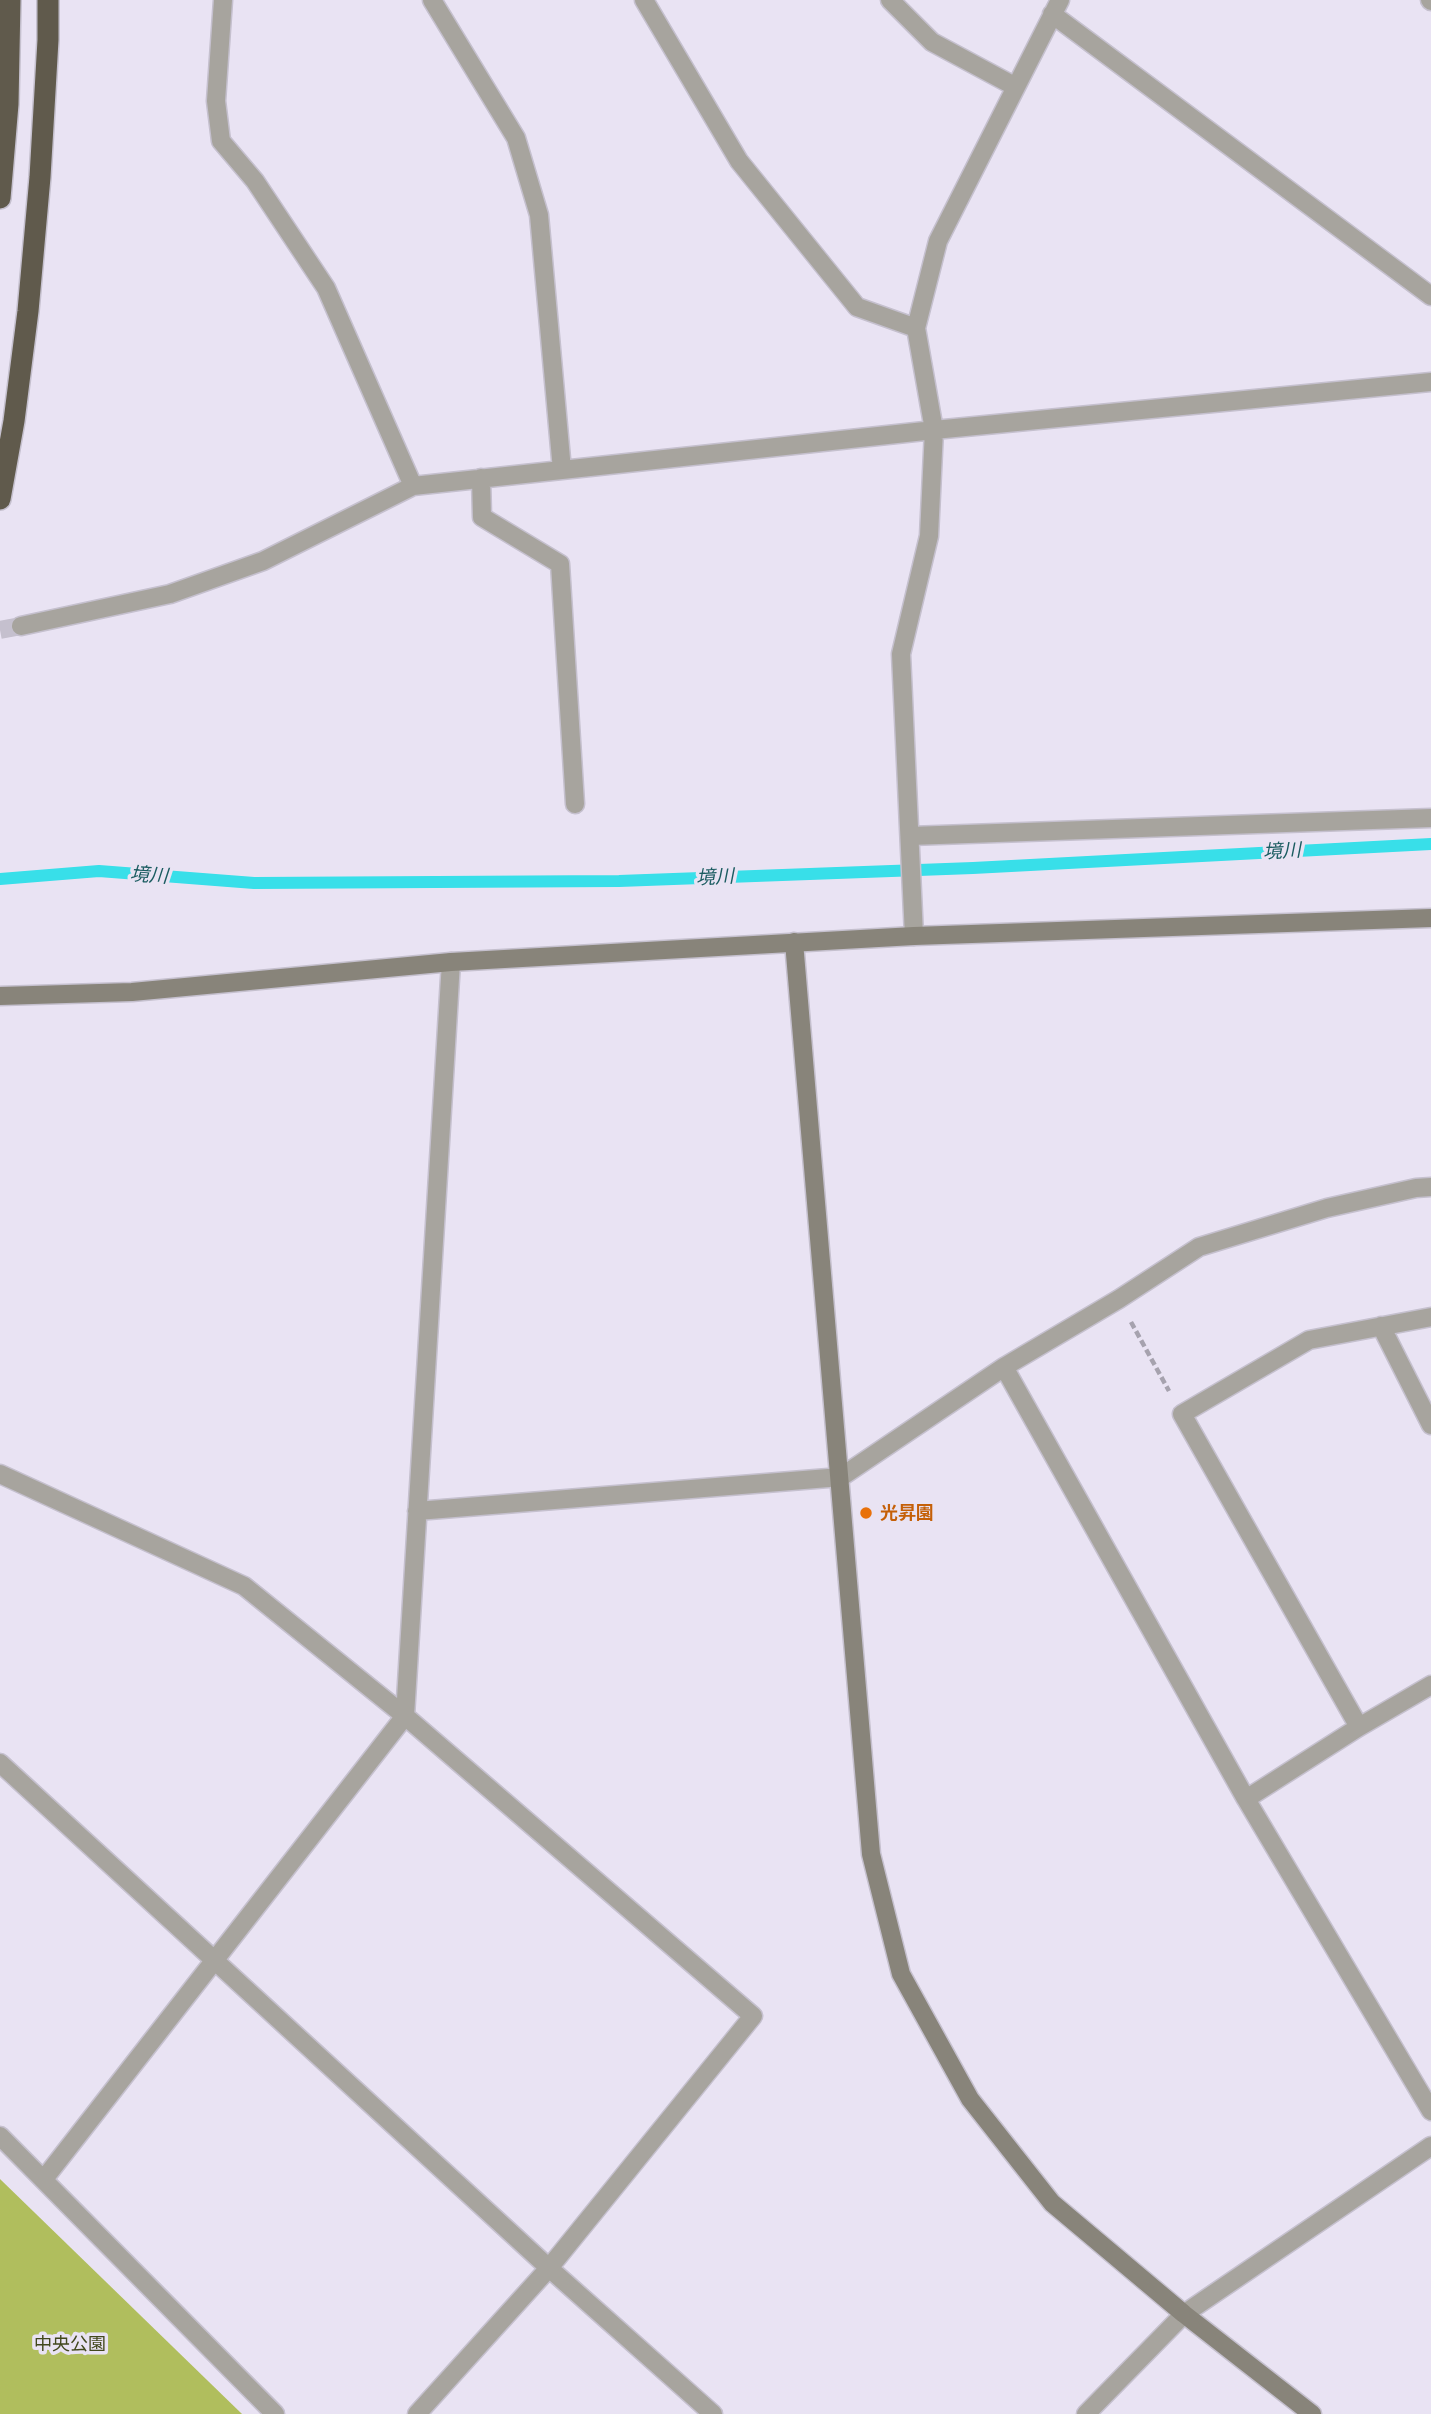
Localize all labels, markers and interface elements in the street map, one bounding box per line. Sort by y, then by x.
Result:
water label: 境川 [1262,839,1302,863]
water label: 境川 [129,862,169,888]
water label: 境川 [695,865,735,889]
place label: 光昇園 [880,1502,934,1524]
marker: 光昇園 [858,1505,874,1521]
park label: 中央公園 [34,2333,106,2355]

